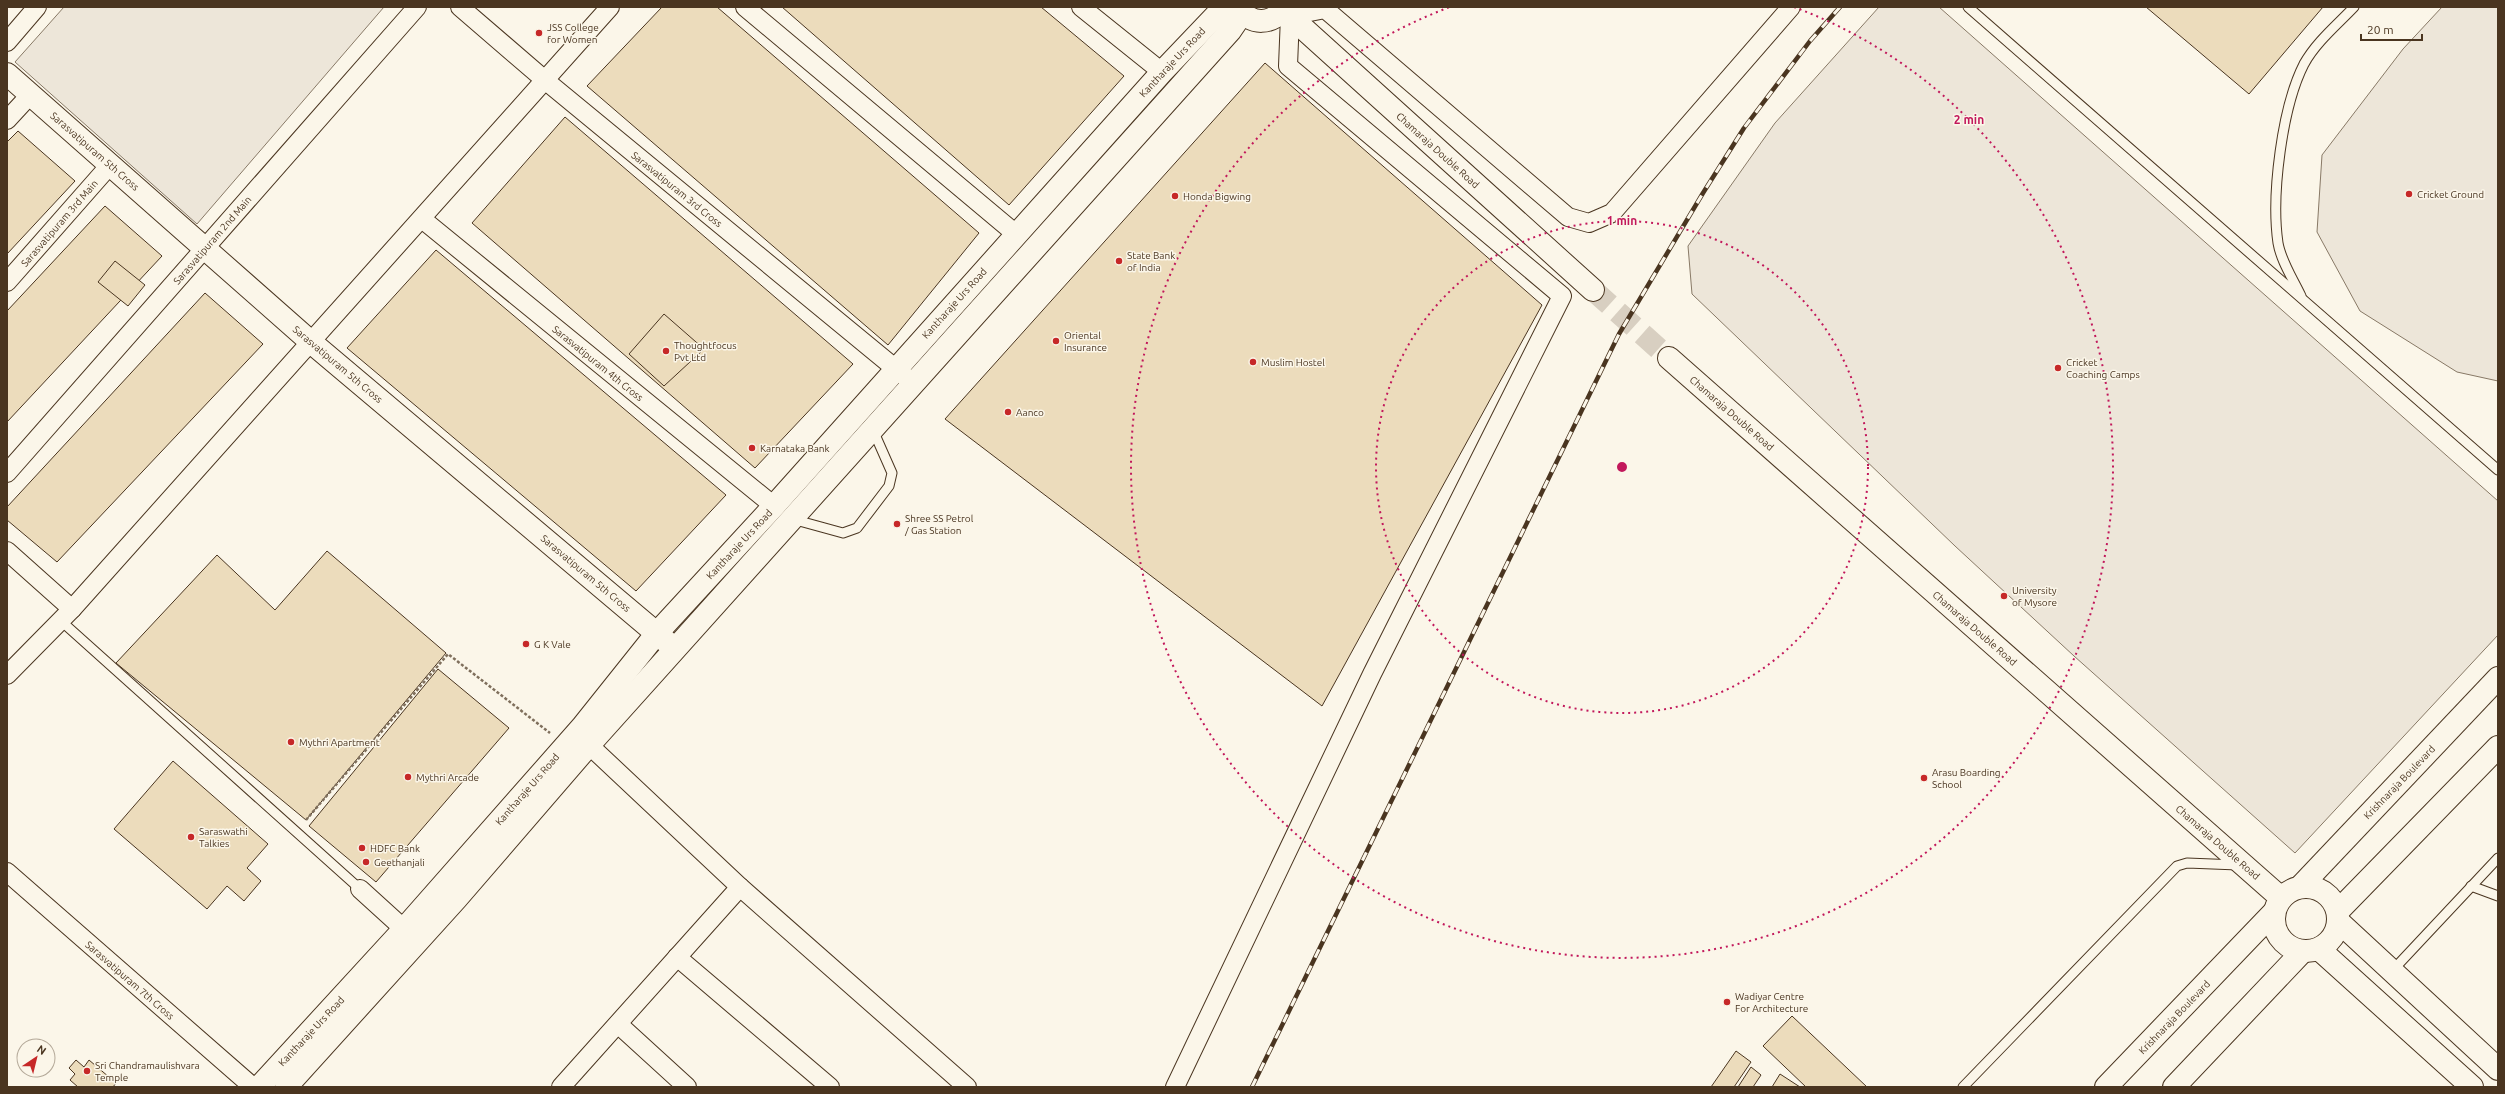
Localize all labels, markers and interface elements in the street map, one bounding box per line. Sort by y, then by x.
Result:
scale bar [2361,16,2422,42]
place label: JSS College for Women [547,22,599,45]
text: 20 m [2367,23,2394,36]
street label: Kantharaje Urs Road [1137,25,1208,99]
marker: JSS College for Women [534,28,544,38]
street label: Sarasvatipuram 5th Cross [48,110,141,193]
street label: Chamaraja Double Road [1394,110,1481,191]
text: 2 min [1954,113,1984,126]
street label: Sarasvatipuram 3rd Cross [629,149,724,229]
street label: Sarasvatipuram 3rd Main [19,178,100,269]
marker: Cricket Ground [2404,189,2414,199]
place label: Cricket Ground [2417,189,2484,200]
marker: Honda Bigwing [1170,191,1180,201]
place label: Honda Bigwing [1183,191,1251,202]
street label: Sarasvatipuram 2nd Main [171,194,254,287]
text: 1 min [1607,214,1637,227]
place label: State Bank of India [1127,250,1175,273]
marker: State Bank of India [1114,256,1124,266]
street label: Kantharaje Urs Road [920,266,989,341]
street label: Sarasvatipuram 4th Cross [550,323,645,403]
street label: Sarasvatipuram 5th Cross [291,324,385,405]
place label: Oriental Insurance [1064,330,1107,353]
marker: Oriental Insurance [1051,336,1061,346]
place label: Thoughtfocus Pvt Ltd [674,340,737,363]
marker: Thoughtfocus Pvt Ltd [661,346,671,356]
marker: Muslim Hostel [1248,357,1258,367]
place label: Muslim Hostel [1261,357,1325,368]
place label: Cricket Coaching Camps [2066,357,2140,380]
marker: Cricket Coaching Camps [2053,363,2063,373]
street label: Chamaraja Double Road [1688,374,1776,453]
marker: Aanco [1003,407,1013,417]
place label: Aanco [1016,407,1044,418]
marker: Karnataka Bank [747,443,757,453]
place label: Karnataka Bank [760,443,830,454]
centre of rings [1615,460,1629,474]
street label: Kantharaje Urs Road [704,507,775,581]
place label: Shree SS Petrol / Gas Station [904,513,974,536]
marker: Shree SS Petrol / Gas Station [892,519,902,529]
street label: Sarasvatipuram 5th Cross [539,533,633,614]
place label: University of Mysore [2012,585,2057,608]
street label: Chamaraja Double Road [1931,589,2019,668]
marker: University of Mysore [1999,591,2009,601]
marker: G K Vale [521,639,531,649]
place label: G K Vale [534,639,571,650]
marker: Mythri Apartment [286,737,296,747]
place label: Mythri Apartment [299,737,380,748]
street label: Krishnaraja Boulevard [2361,743,2437,821]
street label: Kantharaje Urs Road [493,751,562,827]
place label: Arasu Boarding School [1932,767,2001,790]
marker: Mythri Arcade [403,772,413,782]
place label: Mythri Arcade [416,772,479,783]
marker: Arasu Boarding School [1919,773,1929,783]
street label: Chamaraja Double Road [2174,803,2262,882]
place label: Saraswathi Talkies [199,826,248,849]
marker: Saraswathi Talkies [186,832,196,842]
marker: HDFC Bank [357,843,367,853]
place label: HDFC Bank [370,843,420,854]
marker: Geethanjali [361,857,371,867]
place label: Geethanjali [374,857,425,868]
street label: Sarasvatipuram 7th Cross [83,939,176,1022]
street label: Krishnaraja Boulevard [2136,978,2212,1056]
place label: Wadiyar Centre For Architecture [1735,991,1808,1014]
street label: Kantharaje Urs Road [276,994,347,1068]
marker: Wadiyar Centre For Architecture [1722,997,1732,1007]
north arrow [16,1038,56,1078]
text: N [35,1043,49,1057]
place label: Sri Chandramaulishvara Temple [95,1060,200,1083]
marker: Sri Chandramaulishvara Temple [82,1066,92,1076]

